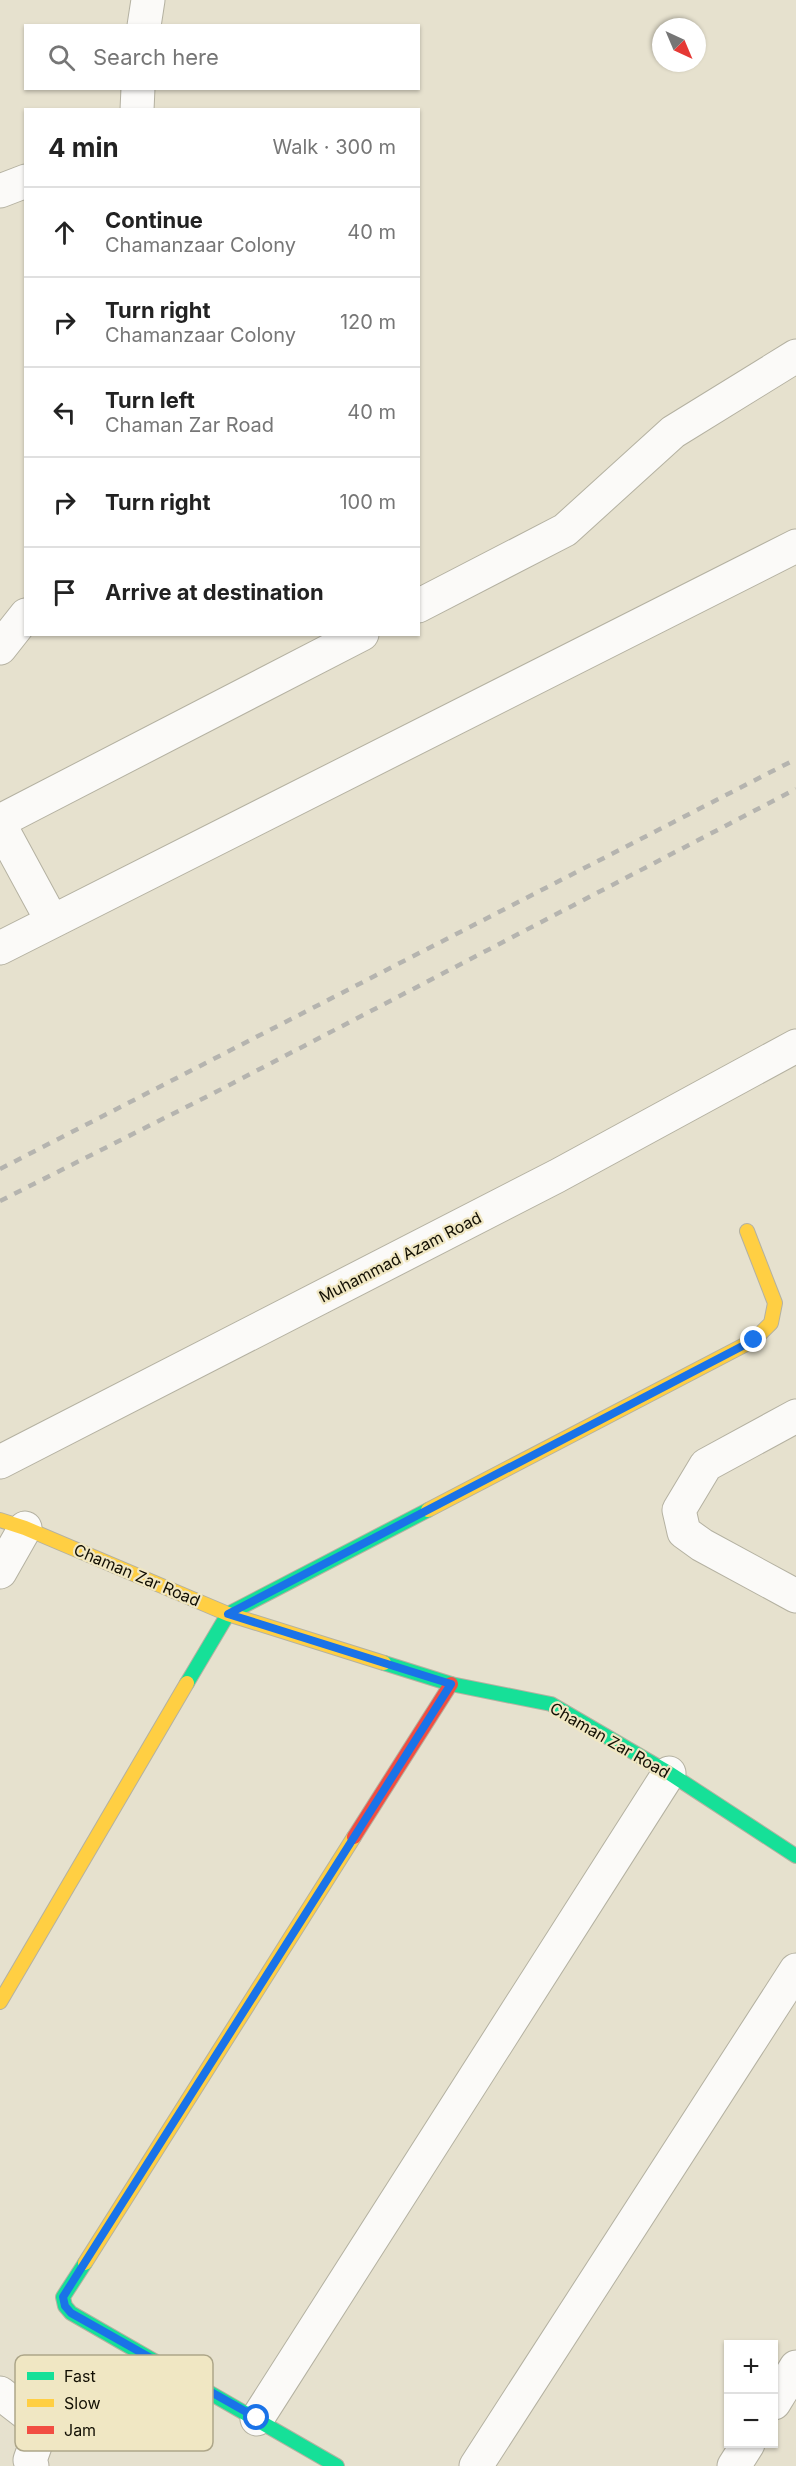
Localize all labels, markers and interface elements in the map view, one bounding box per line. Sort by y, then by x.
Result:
north arrow [652,18,706,72]
search box [24,24,420,90]
icon: search [45,41,78,74]
text: Search here [93,44,219,70]
text: 4 min [48,132,119,163]
text: Walk · 300 m [273,135,396,159]
text: Continue [105,207,203,233]
icon: ahead [48,216,81,249]
text: 40 m [347,220,396,244]
text: Chamanzaar Colony [105,233,296,257]
text: Turn right [105,297,211,323]
icon: right [48,306,81,339]
text: 120 m [340,310,396,334]
text: Chamanzaar Colony [105,323,296,347]
text: Turn left [105,387,195,413]
icon: left [48,396,81,429]
text: 40 m [347,400,396,424]
text: Chaman Zar Road [105,413,274,437]
icon: right [48,486,81,519]
text: Turn right [105,489,211,515]
text: 100 m [339,490,396,514]
icon: arrive [48,576,81,609]
text: Arrive at destination [105,579,324,605]
street label: Muhammad Azam Road [315,1207,485,1307]
route end [740,1326,766,1352]
street label: Chaman Zar Road [71,1539,203,1611]
street label: Chaman Zar Road [546,1698,674,1782]
map controls [724,2340,778,2448]
button: + [724,2340,778,2394]
legend [15,2355,213,2451]
text: Fast [64,2366,96,2386]
text: Slow [64,2393,101,2413]
button: − [724,2394,778,2448]
route start [243,2404,269,2430]
text: Jam [64,2420,96,2440]

